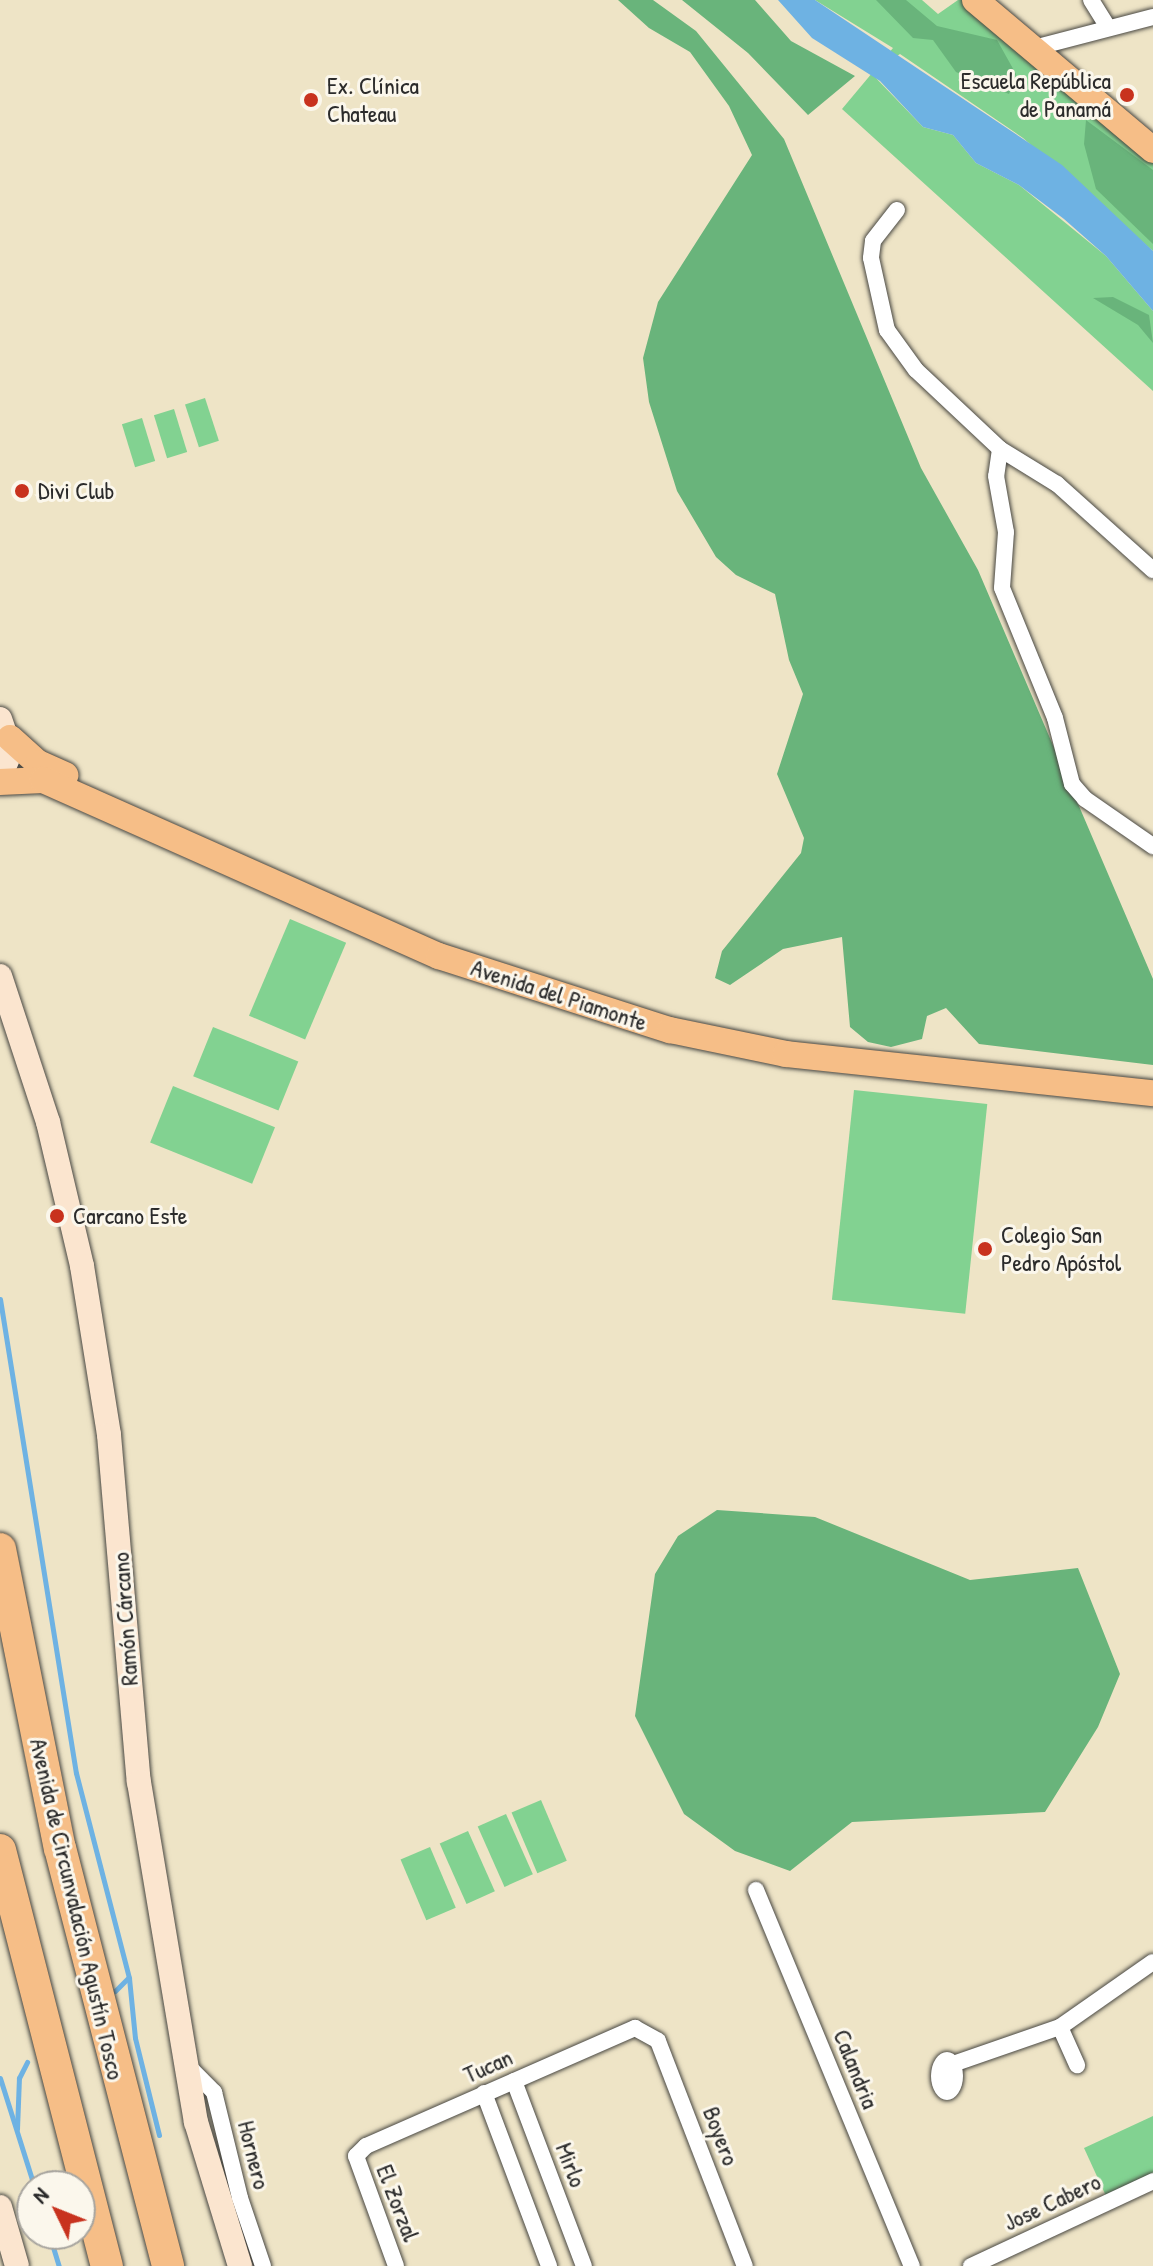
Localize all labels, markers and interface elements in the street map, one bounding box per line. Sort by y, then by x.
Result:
place label: Escuela República de Panamá [961,67,1111,123]
place label: Ex. Clínica Chateau [327,72,419,128]
marker: Escuela República de Panamá [1118,86,1136,104]
marker: Ex. Clínica Chateau [302,91,320,109]
place label: Divi Club [38,477,114,505]
marker: Divi Club [13,482,31,500]
street label: Avenida del Piamonte [467,953,651,1037]
place label: Carcano Este [73,1202,187,1230]
marker: Carcano Este [48,1207,66,1225]
place label: Colegio San Pedro Apóstol [1001,1221,1121,1277]
marker: Colegio San Pedro Apóstol [976,1240,994,1258]
street label: Ramón Cárcano [106,1551,144,1687]
street label: Avenida de Circunvalación Agustín Tosco [24,1736,130,2082]
street label: Calandria [827,2025,885,2113]
street label: Tucan [459,2043,517,2089]
street label: Boyero [697,2103,745,2169]
street label: Hornero [232,2118,276,2192]
street label: Mirlo [550,2139,592,2191]
street label: El Zorzal [370,2161,426,2245]
street label: Jose Cabero [999,2167,1105,2237]
north arrow [16,2170,96,2250]
text: N [25,2180,55,2210]

